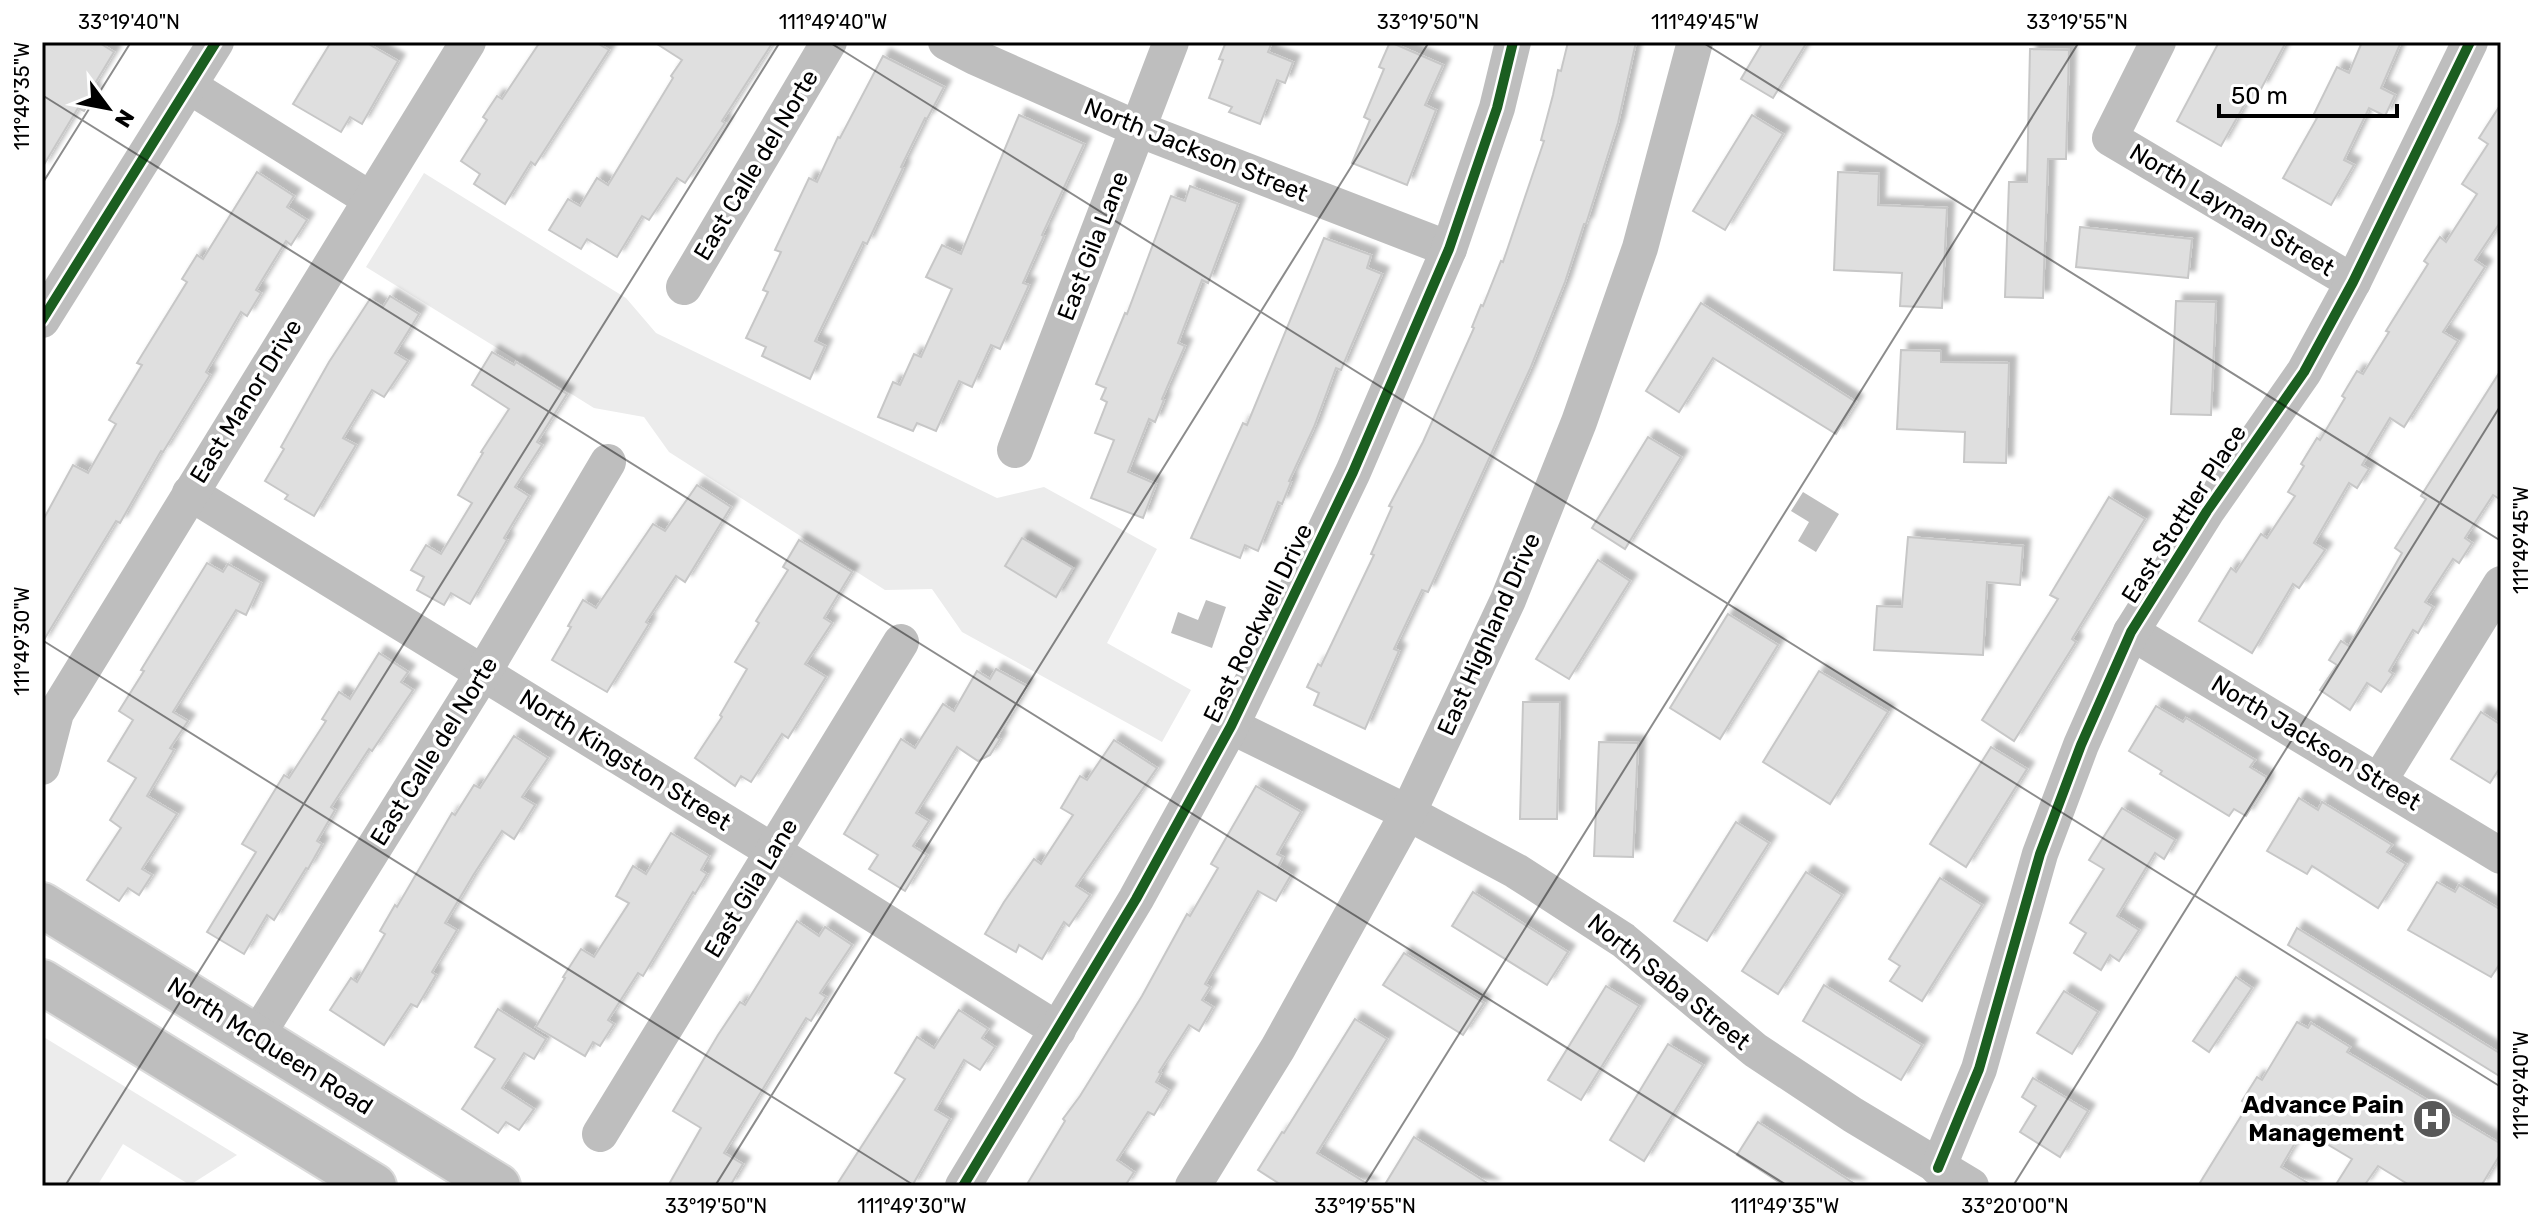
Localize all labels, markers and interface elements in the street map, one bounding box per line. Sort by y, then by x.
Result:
text: 33°19'40"N [78,10,180,34]
text: 111°49'40"W [779,10,887,34]
text: 33°19'50"N [1377,10,1479,34]
text: 111°49'45"W [1651,10,1759,34]
text: 33°19'55"N [2026,10,2128,34]
text: 111°49'35"W [10,42,34,150]
street label: East Calle del Norte [688,65,824,265]
north arrow [68,68,148,148]
scale bar [2219,68,2397,118]
text: 50 m [2231,82,2288,110]
street label: North Jackson Street [1080,92,1312,208]
text: N [109,104,140,132]
street label: North Layman Street [2125,138,2339,282]
street label: East Gila Lane [1052,168,1134,324]
street label: East Manor Drive [184,314,308,488]
street label: East Stottler Place [2116,420,2252,608]
text: 111°49'45"W [2509,486,2533,594]
street label: East Rockwell Drive [1198,519,1318,727]
street label: East Highland Drive [1432,528,1546,740]
text: 111°49'30"W [10,586,34,696]
street label: East Calle del Norte [365,651,503,851]
street label: North Jackson Street [2206,669,2426,817]
street label: North Kingston Street [514,684,736,836]
street label: East Gila Lane [699,813,803,963]
street label: North Saba Street [1582,908,1756,1056]
street label: North McQueen Road [162,971,378,1121]
text: 111°49'40"W [2509,1031,2533,1139]
place label: Advance Pain Management [2243,1091,2404,1147]
hospital icon: Advance Pain Management [2411,1098,2453,1140]
text: 33°19'50"N [665,1194,767,1218]
text: 111°49'30"W [857,1194,967,1218]
text: 33°19'55"N [1314,1194,1416,1218]
text: 111°49'35"W [1731,1194,1839,1218]
text: 33°20'00"N [1961,1194,2069,1218]

